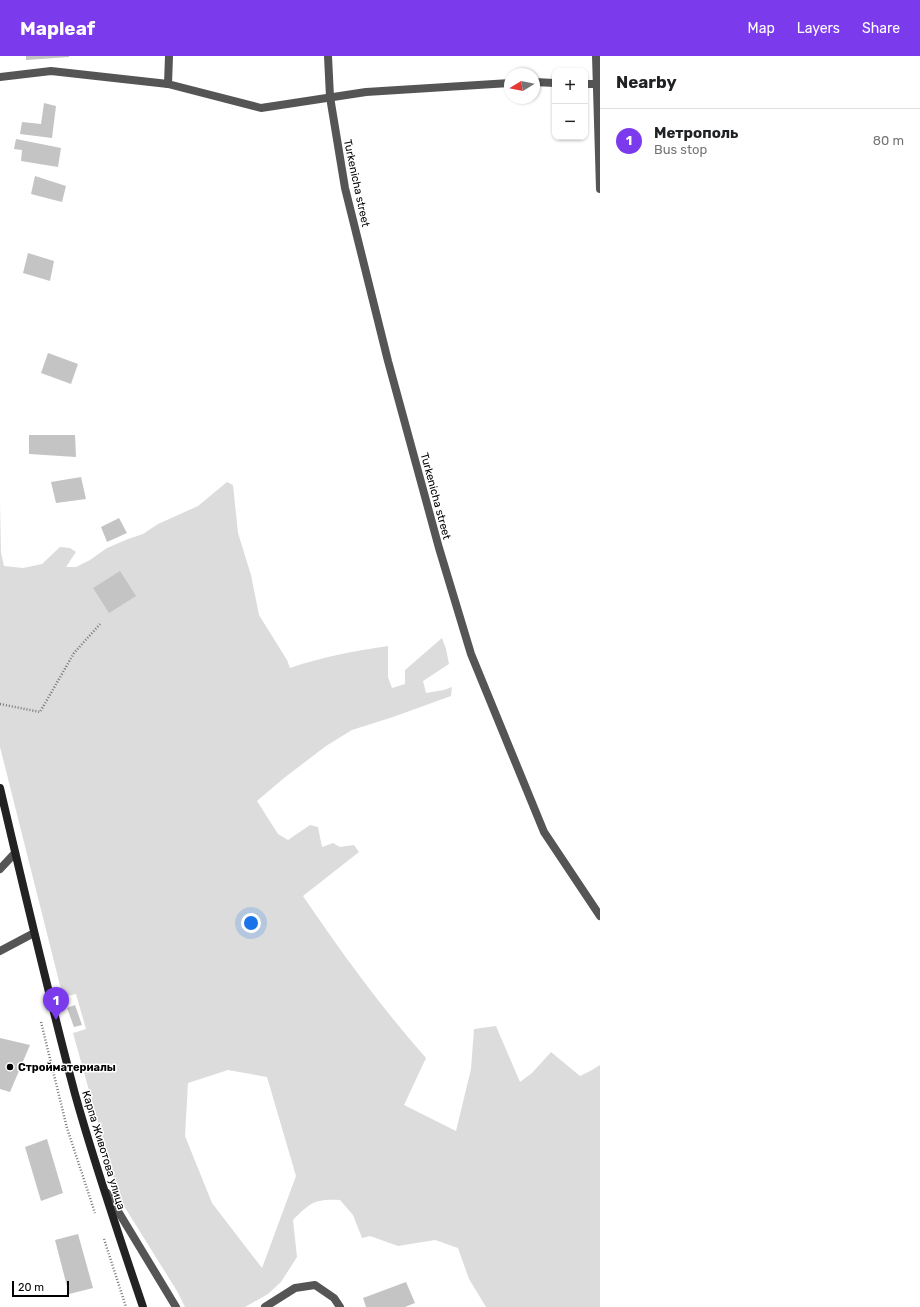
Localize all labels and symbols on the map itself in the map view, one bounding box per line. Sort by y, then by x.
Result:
north arrow [504,68,540,104]
street label: Turkenicha street [341,138,372,229]
street label: Turkenicha street [418,451,454,542]
your location [241,913,261,933]
pin: 1 [43,987,69,1020]
place label: Стройматериалы [18,1061,116,1074]
marker: Стройматериалы [5,1062,15,1072]
street label: Карпа Животова улица [79,1089,128,1211]
scale bar [12,1279,69,1298]

